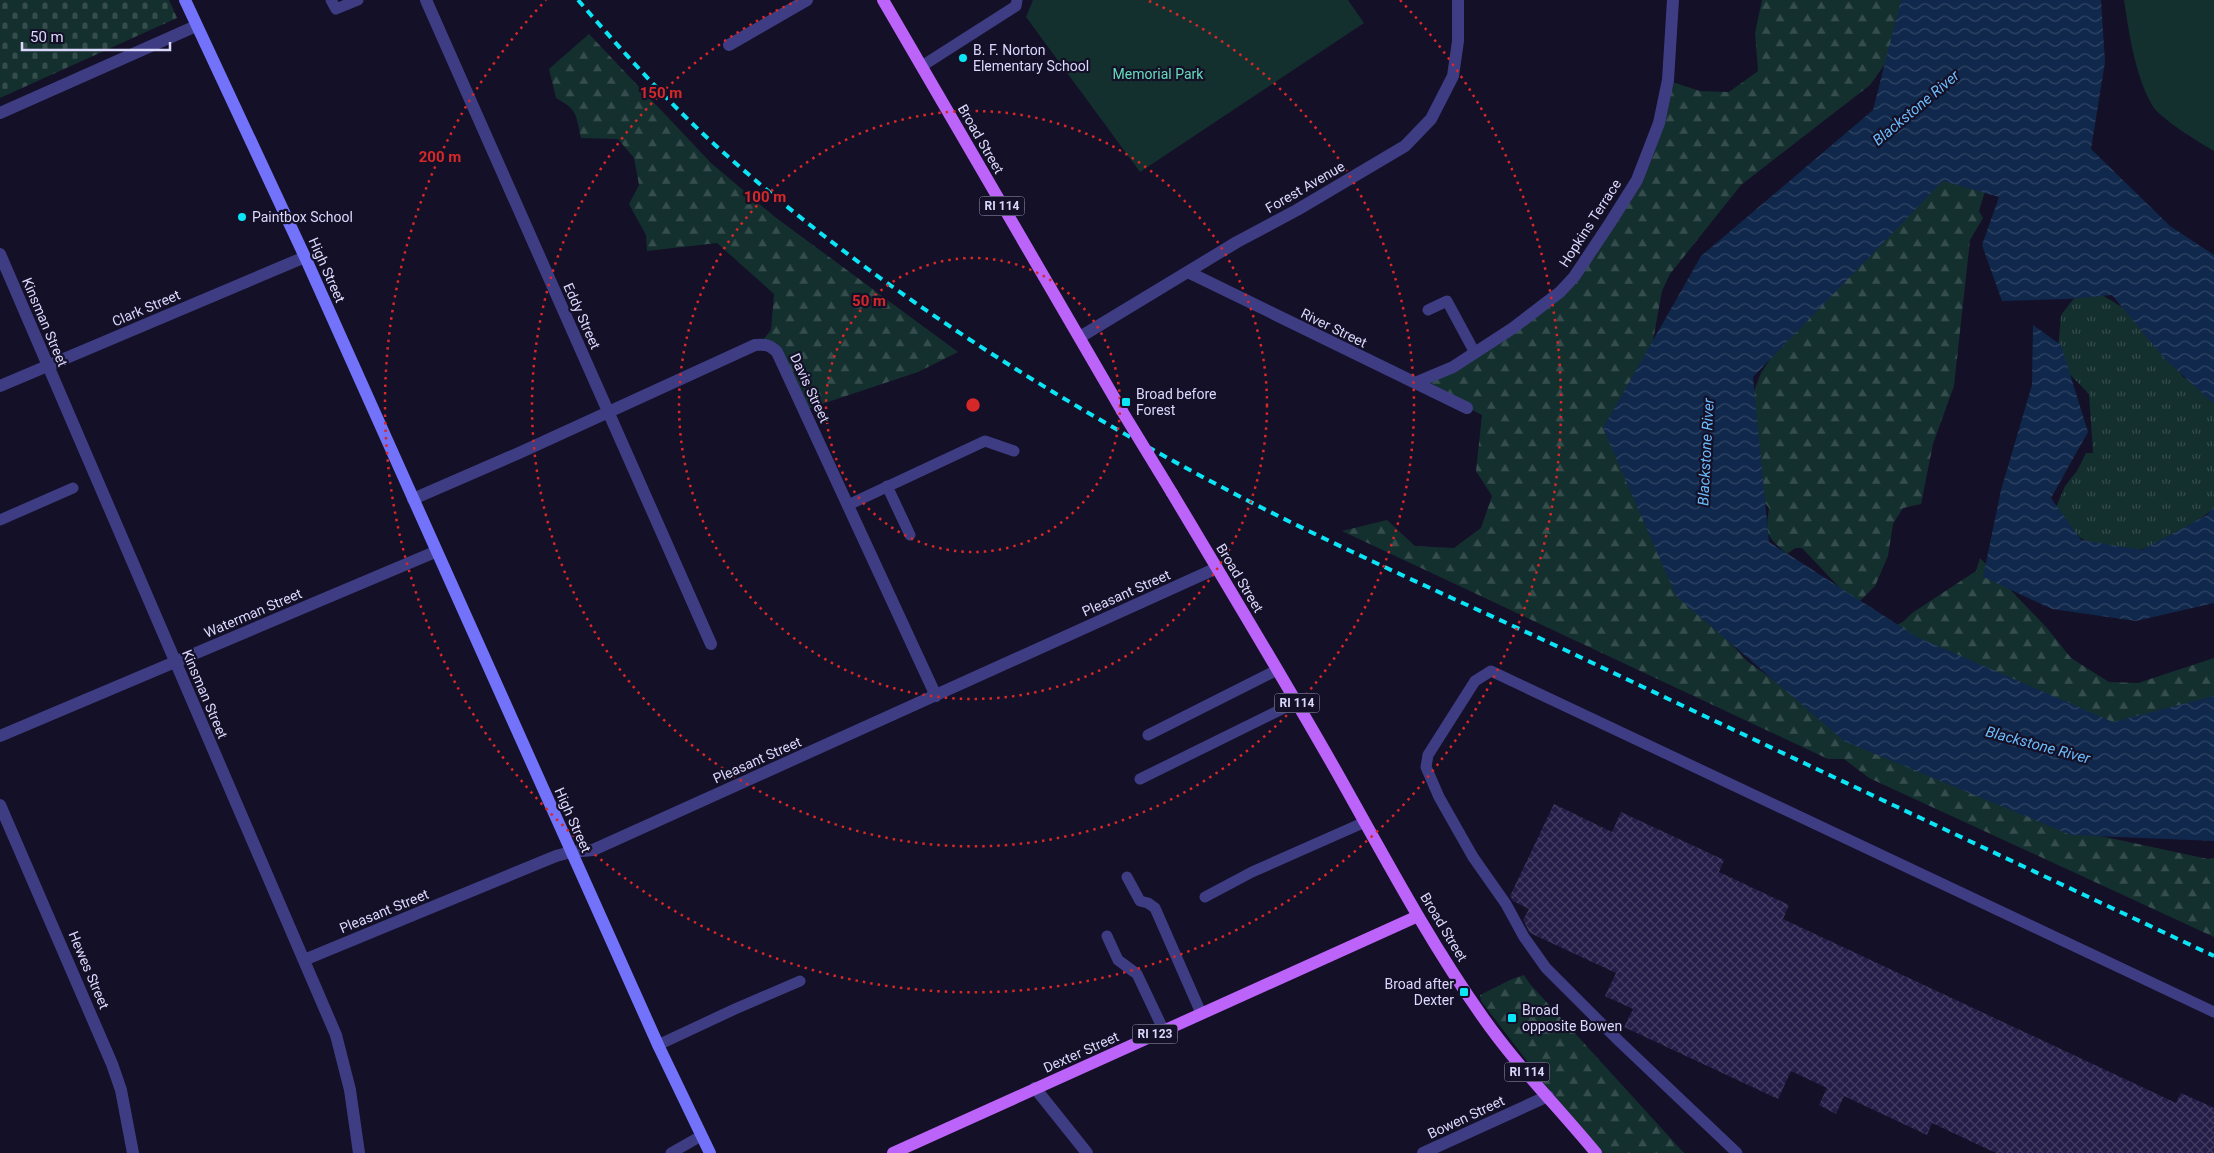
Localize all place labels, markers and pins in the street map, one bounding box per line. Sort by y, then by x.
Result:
place label: B. F. Norton Elementary School [973,42,1089,74]
marker: B. F. Norton Elementary School [957,52,969,64]
place label: Paintbox School [252,209,353,225]
marker: Paintbox School [236,211,248,223]
place label: Broad before Forest [1136,386,1216,418]
centre of rings [964,396,982,414]
marker: Broad before Forest [1120,396,1132,408]
place label: Broad after Dexter [1384,976,1454,1008]
marker: Broad after Dexter [1458,986,1470,998]
place label: Broad opposite Bowen [1522,1002,1622,1034]
marker: Broad opposite Bowen [1506,1012,1518,1024]

